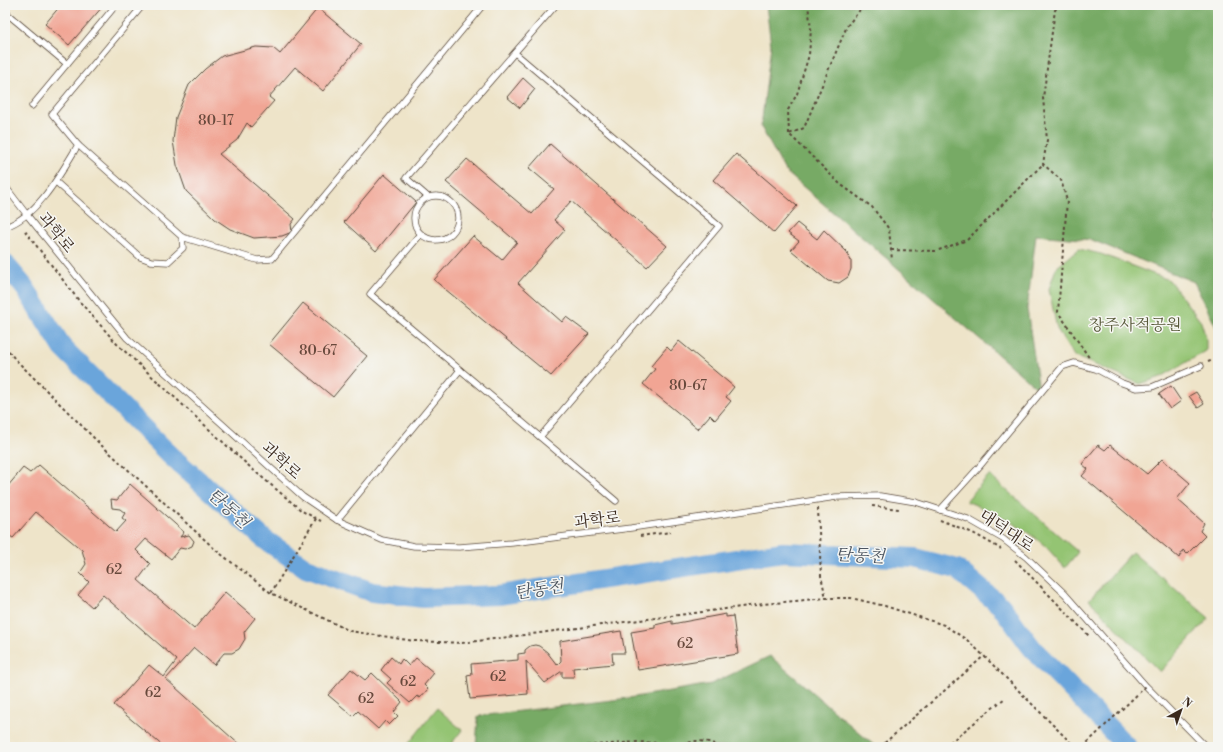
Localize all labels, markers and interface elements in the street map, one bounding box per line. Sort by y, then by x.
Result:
house number: 80-17 [198,112,234,130]
street label: 과학로 [34,208,79,257]
park label: 창주사적공원 [1089,315,1181,335]
house number: 80-67 [299,342,337,360]
house number: 80-67 [669,377,707,395]
street label: 과학로 [257,438,306,484]
water label: 탄동천 [203,484,255,534]
street label: 대덕대로 [975,505,1038,557]
street label: 과학로 [573,507,622,533]
water label: 탄동천 [835,544,887,568]
house number: 62 [106,561,122,579]
water label: 탄동천 [513,575,567,605]
house number: 62 [677,635,693,653]
house number: 62 [490,668,506,686]
house number: 62 [400,673,416,691]
house number: 62 [145,684,161,702]
house number: 62 [358,690,374,708]
north arrow [1161,690,1201,730]
text: N [1179,695,1195,711]

